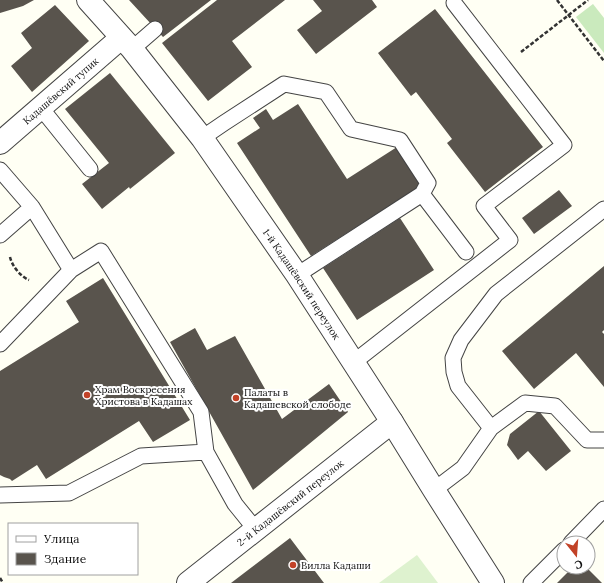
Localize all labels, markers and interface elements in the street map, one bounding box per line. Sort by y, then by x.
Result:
street label: Кадашёвский тупик [20,54,102,127]
street label: 1-й Кадашёвский переулок [260,226,343,343]
place label: Храм Воскресения Христова в Кадашах [95,383,193,408]
place label: Палаты в Кадашевской слободе [244,386,352,411]
marker: Храм Воскресения Христова в Кадашах [82,390,92,400]
marker: Палаты в Кадашевской слободе [231,393,241,403]
street label: 2-й Кадашёвский переулок [234,456,347,549]
legend [8,523,138,575]
text: Улица [43,531,80,546]
north arrow [556,535,596,575]
text: Здание [44,551,87,566]
text: С [573,557,585,572]
place label: Вилла Кадаши [301,559,371,572]
marker: Вилла Кадаши [288,560,298,570]

